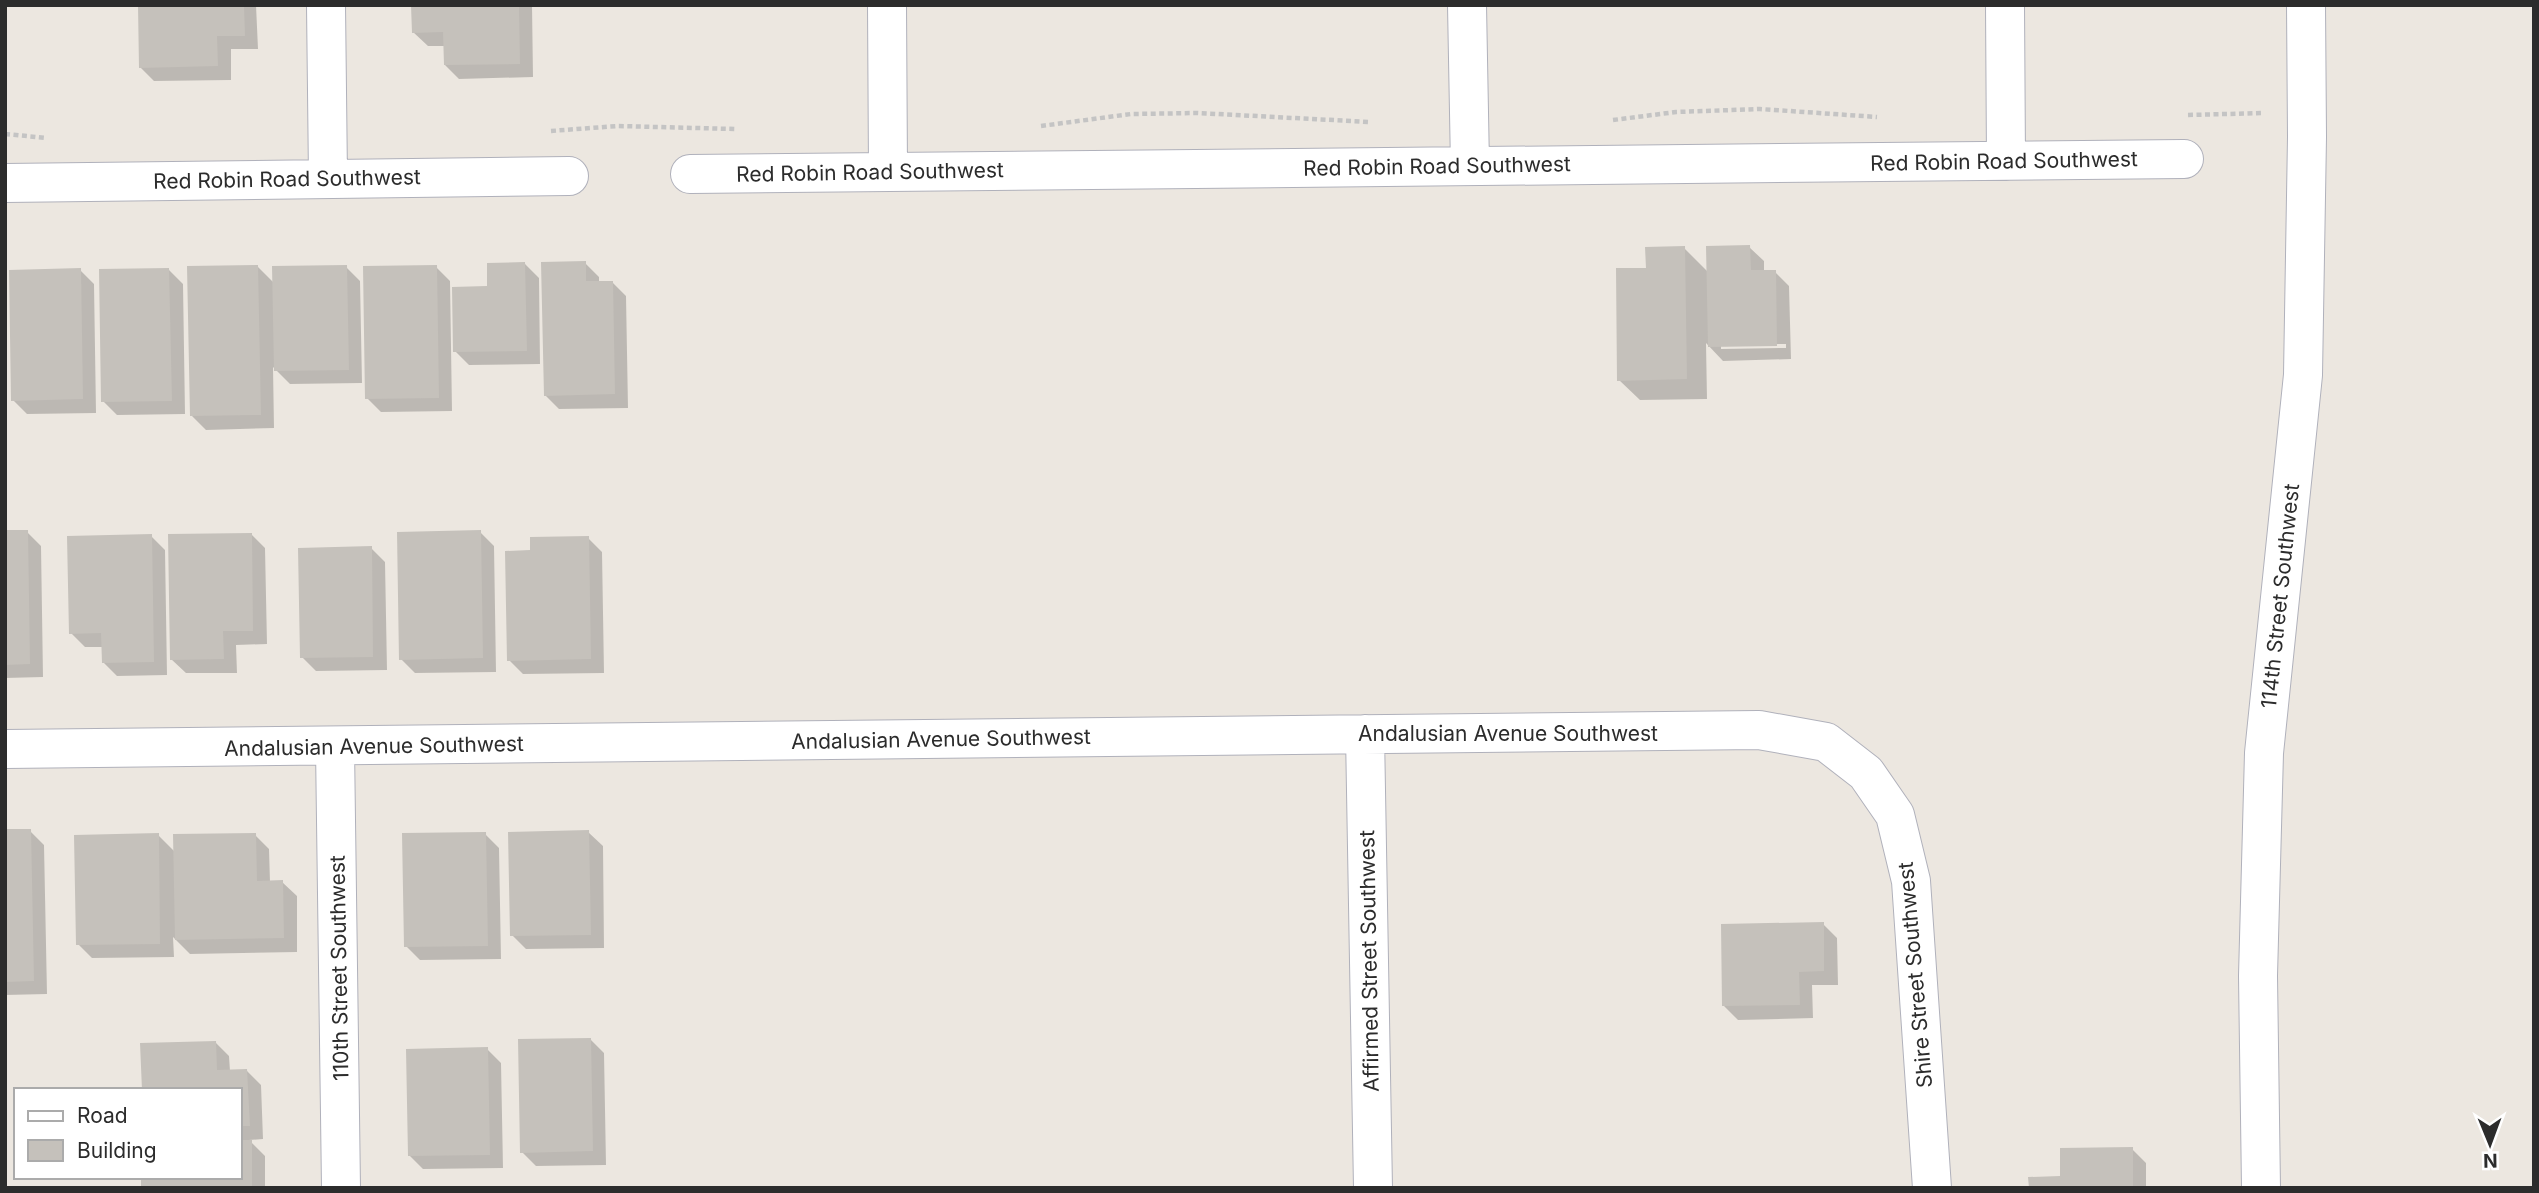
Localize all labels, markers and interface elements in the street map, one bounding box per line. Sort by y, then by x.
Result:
street label: Red Robin Road Southwest [1870,146,2138,176]
street label: Red Robin Road Southwest [1303,151,1571,181]
street label: Red Robin Road Southwest [736,157,1004,187]
street label: Red Robin Road Southwest [153,164,421,194]
street label: 114th Street Southwest [2256,482,2304,710]
street label: Andalusian Avenue Southwest [1358,721,1658,746]
street label: Andalusian Avenue Southwest [791,724,1091,754]
street label: Andalusian Avenue Southwest [224,731,524,761]
street label: Affirmed Street Southwest [1354,830,1384,1092]
street label: 110th Street Southwest [325,855,353,1081]
street label: Shire Street Southwest [1893,861,1937,1089]
legend [14,1088,242,1179]
text: Road [77,1103,128,1128]
north arrow [2455,1109,2525,1179]
text: Building [77,1138,157,1163]
text: N [2483,1149,2498,1172]

